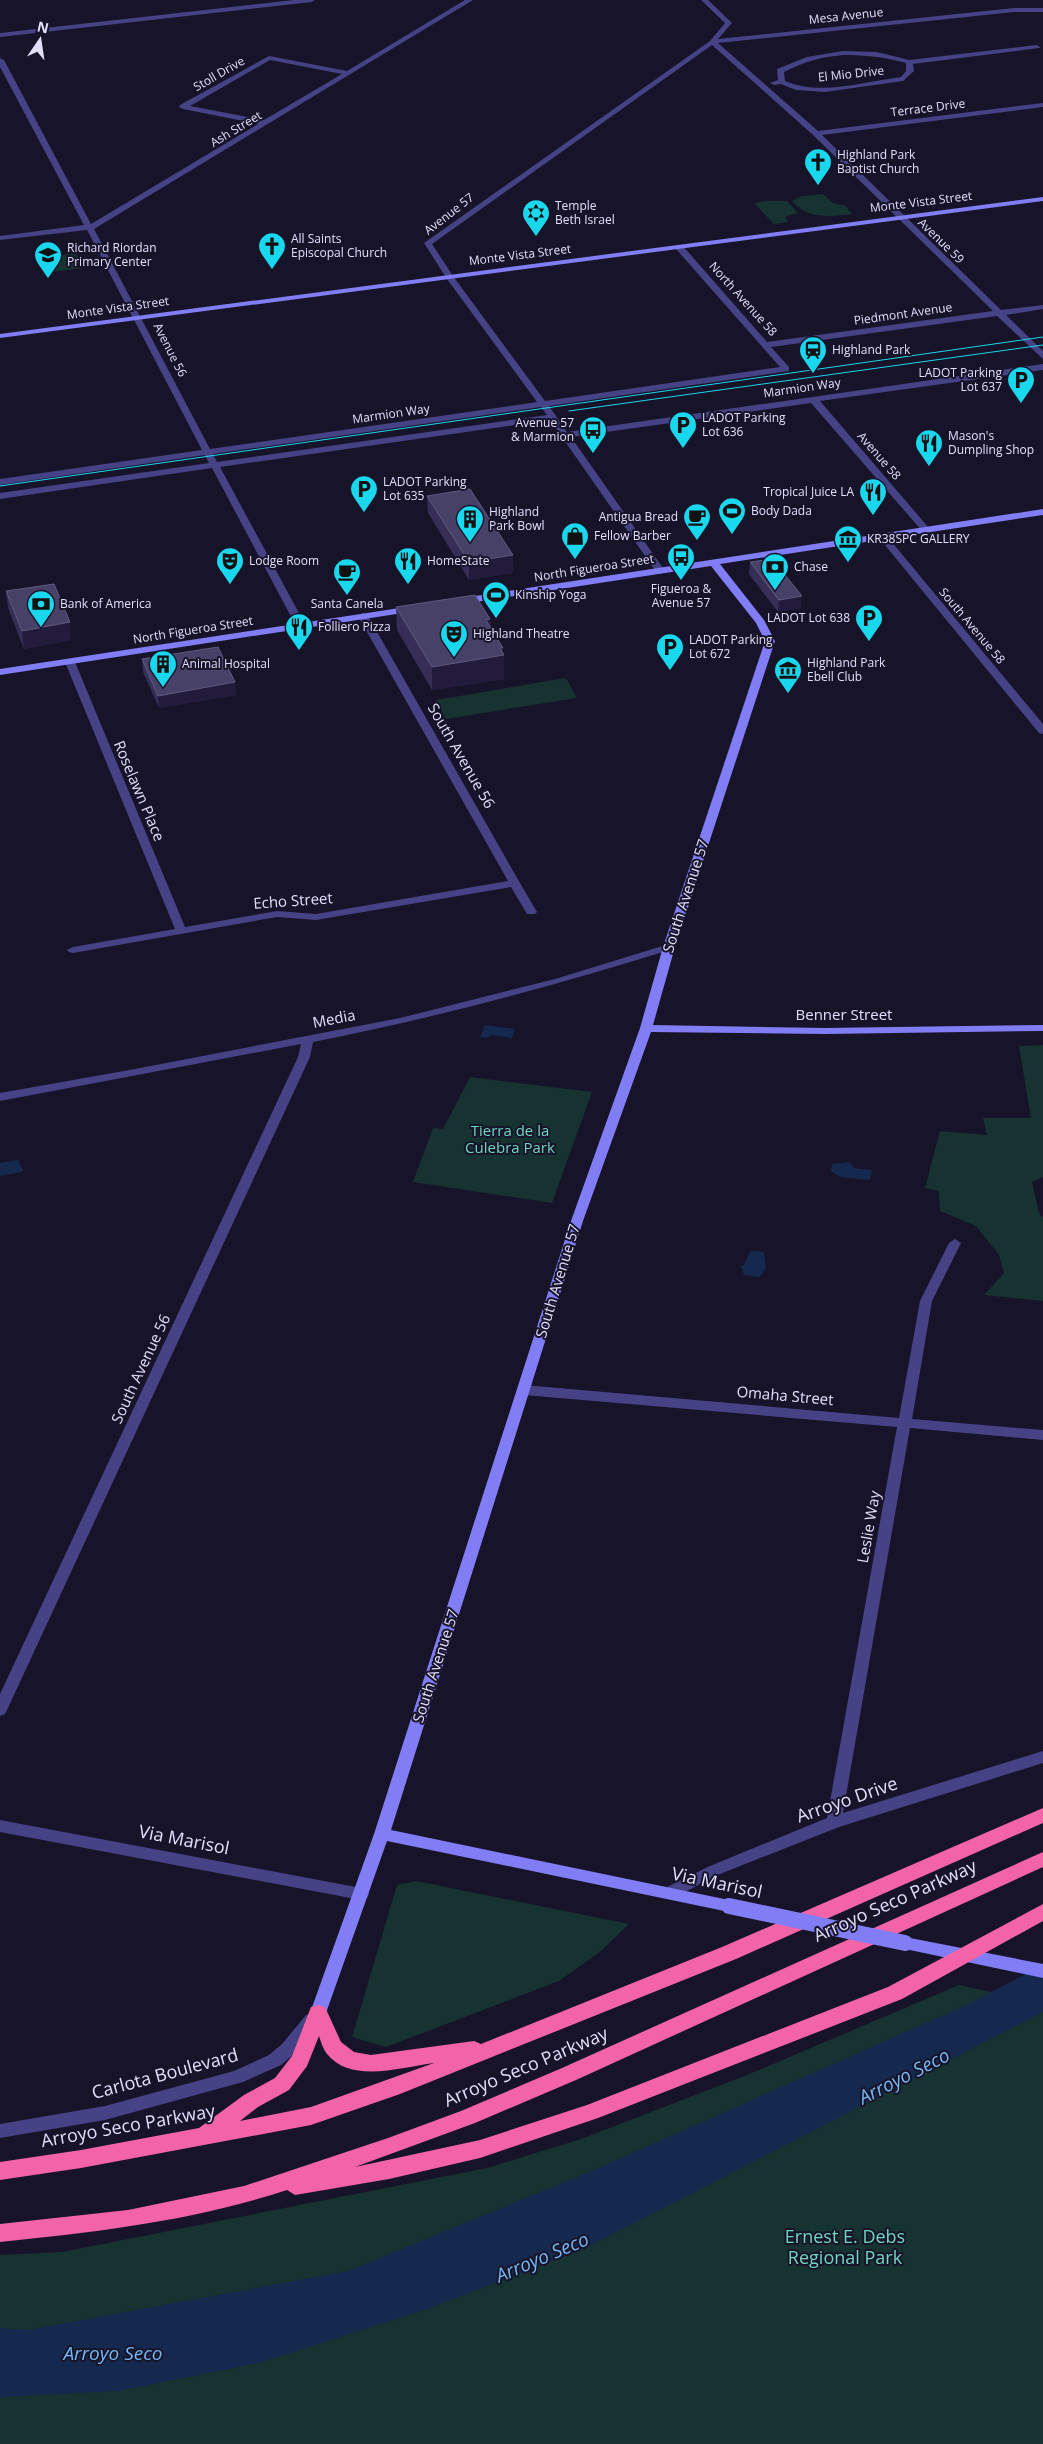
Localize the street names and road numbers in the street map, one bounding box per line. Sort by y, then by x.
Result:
street label: Mesa Avenue [808,3,884,28]
street label: Stoll Drive [190,52,248,95]
street label: El Mio Drive [817,62,885,85]
street label: Terrace Drive [890,94,966,120]
street label: Ash Street [207,107,265,151]
street label: Monte Vista Street [869,187,973,216]
street label: Avenue 57 [420,189,477,238]
street label: Avenue 59 [914,214,968,267]
street label: Monte Vista Street [468,240,572,269]
street label: North Avenue 58 [705,258,781,340]
street label: Monte Vista Street [66,292,170,323]
street label: Piedmont Avenue [853,298,953,329]
street label: Avenue 56 [150,320,191,380]
street label: Marmion Way [762,374,843,401]
street label: Marmion Way [351,400,432,427]
street label: Avenue 58 [854,428,905,483]
street label: North Figueroa Street [533,550,655,585]
street label: South Avenue 58 [935,584,1009,667]
street label: North Figueroa Street [132,612,254,647]
street label: South Avenue 56 [424,699,500,812]
street label: Roselawn Place [110,737,170,844]
street label: South Avenue 57 [657,836,713,955]
street label: Echo Street [253,887,333,913]
street label: Media [311,1004,357,1032]
street label: Benner Street [796,1004,892,1024]
street label: South Avenue 57 [530,1221,584,1340]
street label: South Avenue 56 [106,1311,174,1426]
street label: Omaha Street [736,1381,834,1409]
street label: Leslie Way [852,1489,884,1565]
street label: South Avenue 57 [407,1606,463,1725]
street label: Arroyo Drive [793,1771,900,1828]
street label: Via Marisol [137,1818,232,1860]
street label: Arroyo Seco Parkway [809,1853,981,1947]
street label: Via Marisol [670,1861,765,1903]
street label: Arroyo Seco Parkway [440,2020,612,2112]
street label: Carlota Boulevard [89,2042,241,2104]
street label: Arroyo Seco Parkway [39,2098,218,2152]

